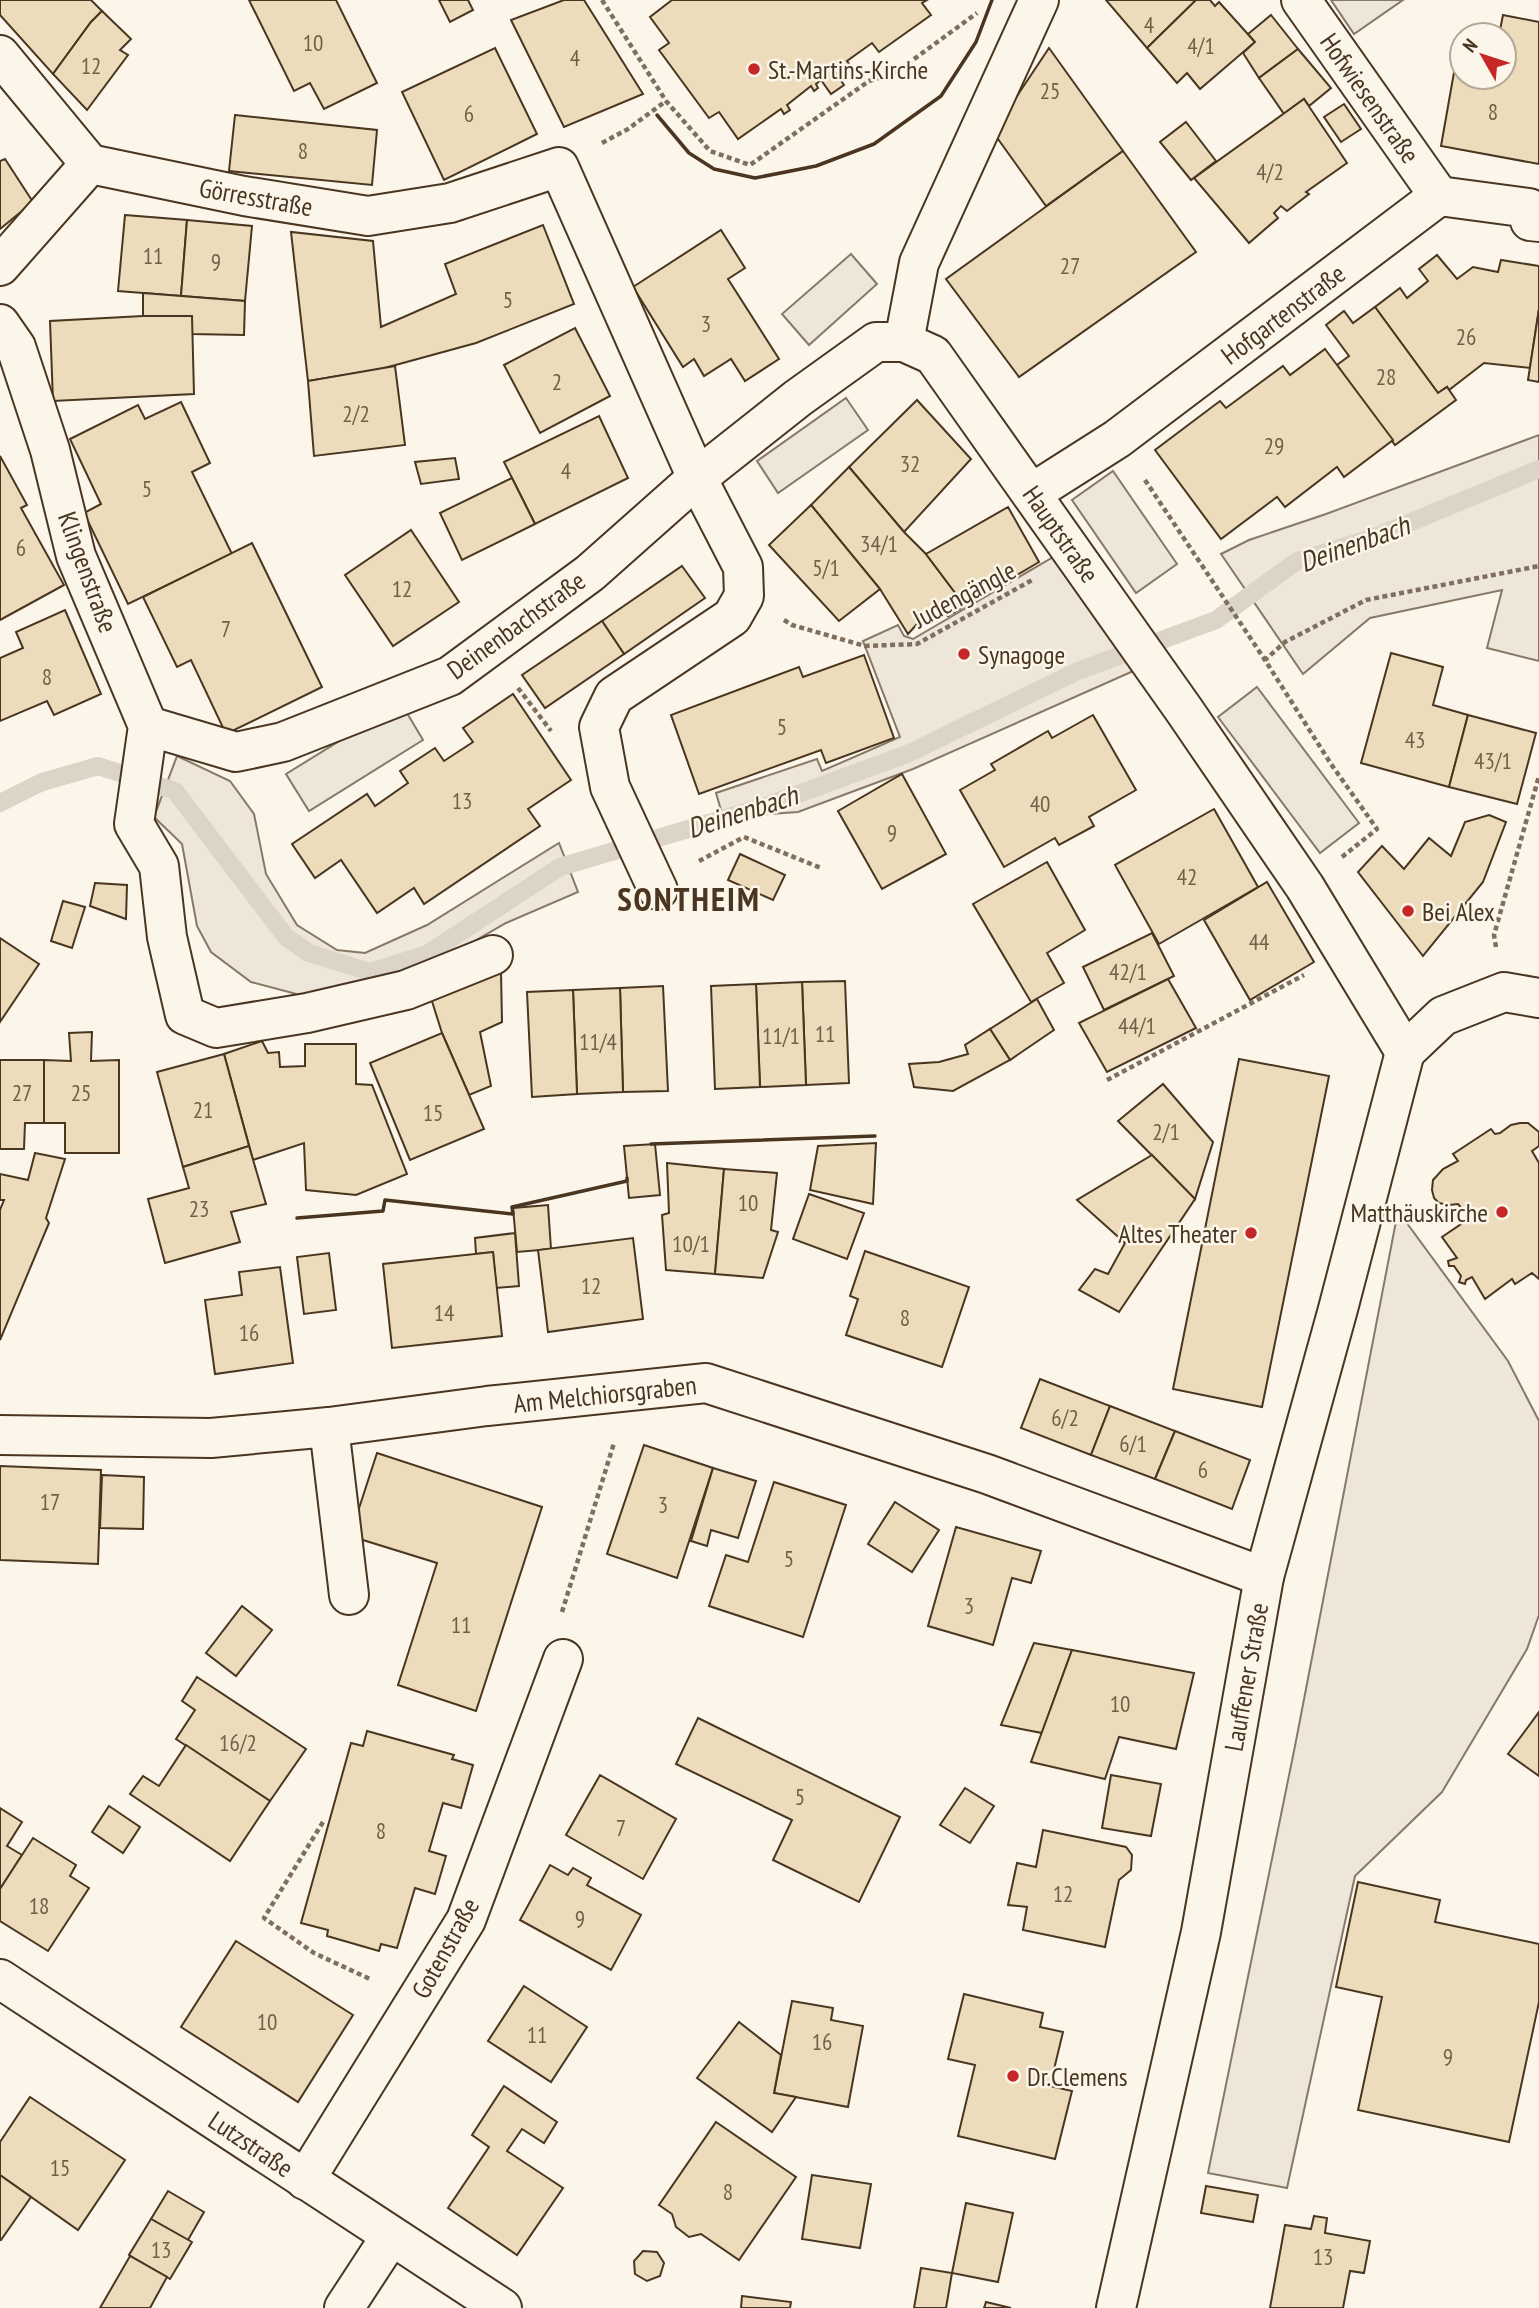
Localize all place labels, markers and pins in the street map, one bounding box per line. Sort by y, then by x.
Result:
place label: St.-Martins-Kirche [768,53,928,86]
marker: St.-Martins-Kirche [746,61,762,77]
place label: Synagoge [978,638,1065,671]
marker: Synagoge [956,646,972,662]
place label: Bei Alex [1422,895,1495,928]
marker: Bei Alex [1400,903,1416,919]
place label: Matthäuskirche [1351,1196,1488,1229]
marker: Matthäuskirche [1494,1204,1510,1220]
place label: Altes Theater [1118,1217,1237,1250]
marker: Altes Theater [1243,1225,1259,1241]
place label: Dr.Clemens [1027,2060,1128,2093]
marker: Dr.Clemens [1005,2068,1021,2084]

